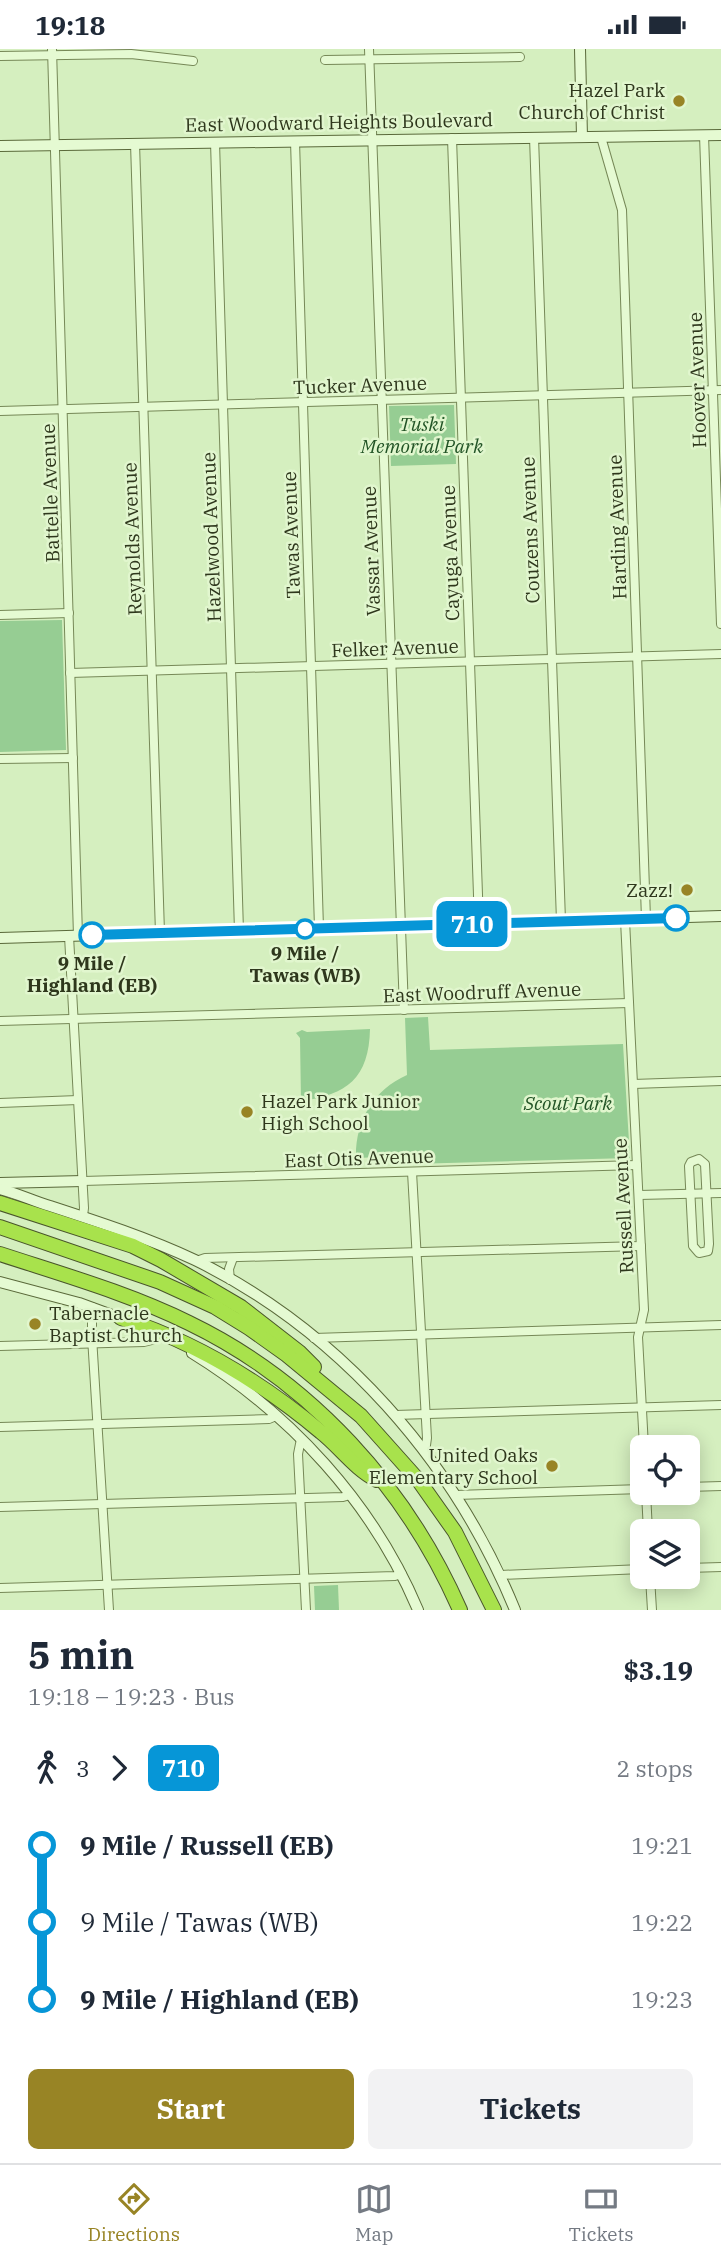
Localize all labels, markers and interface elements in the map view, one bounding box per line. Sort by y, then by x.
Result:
text: 19:18 [35,8,105,42]
place label: Hazel Park Church of Christ [519,78,665,124]
marker: Hazel Park Church of Christ [671,93,687,109]
street label: East Woodward Heights Boulevard [185,107,493,137]
street label: Hoover Avenue [683,312,711,448]
street label: Tucker Avenue [293,371,427,399]
park label: Tuski Memorial Park [360,412,484,458]
street label: Battelle Avenue [36,423,64,563]
street label: Hazelwood Avenue [196,452,226,622]
street label: Harding Avenue [602,454,632,600]
street label: Couzens Avenue [515,456,545,604]
street label: Reynolds Avenue [117,462,147,616]
street label: Tawas Avenue [277,471,305,599]
street label: Cayuga Avenue [436,485,464,621]
street label: Vassar Avenue [357,486,385,616]
street label: Felker Avenue [331,634,459,662]
place label: Zazz! [626,878,673,902]
marker: Zazz! [679,882,695,898]
line badge: 710 [432,901,512,947]
unlabelled marker [663,905,689,931]
text: 710 [450,908,494,940]
marker: 9 Mile / Tawas (WB) [295,919,315,939]
marker: 9 Mile / Highland (EB) [79,922,105,948]
place label: 9 Mile / Tawas (WB) [249,941,361,987]
place label: 9 Mile / Highland (EB) [27,951,158,997]
street label: East Woodruff Avenue [382,977,582,1007]
place label: Hazel Park Junior High School [261,1089,420,1135]
park label: Scout Park [523,1091,613,1115]
marker: Hazel Park Junior High School [239,1104,255,1120]
street label: Russell Avenue [607,1138,639,1274]
street label: East Otis Avenue [284,1143,434,1173]
place label: Tabernacle Baptist Church [49,1301,183,1347]
marker: Tabernacle Baptist Church [27,1316,43,1332]
map controls [630,1435,700,1589]
button: locate [630,1435,700,1505]
place label: United Oaks Elementary School [369,1443,538,1489]
marker: United Oaks Elementary School [544,1458,560,1474]
button: layers [630,1519,700,1589]
text: 5 min [28,1630,134,1679]
text: $3.19 [623,1653,693,1687]
text: 19:18 – 19:23 · Bus [28,1681,235,1711]
icon: walk [28,1749,66,1787]
icon: forward [100,1749,138,1787]
text: 710 [162,1752,205,1784]
text: 3 [76,1753,90,1783]
text: 2 stops [616,1753,693,1783]
text: 9 Mile / Russell (EB) [80,1828,334,1862]
text: 19:21 [631,1830,693,1860]
text: 9 Mile / Tawas (WB) [80,1905,319,1939]
text: 19:22 [631,1907,693,1937]
text: 9 Mile / Highland (EB) [80,1982,359,2016]
text: 19:23 [631,1984,693,2014]
button: Start [28,2069,354,2149]
button: Tickets [368,2069,693,2149]
tab: Directions [87,2180,180,2246]
tab: Map [355,2180,394,2246]
tab: Tickets [568,2180,634,2246]

